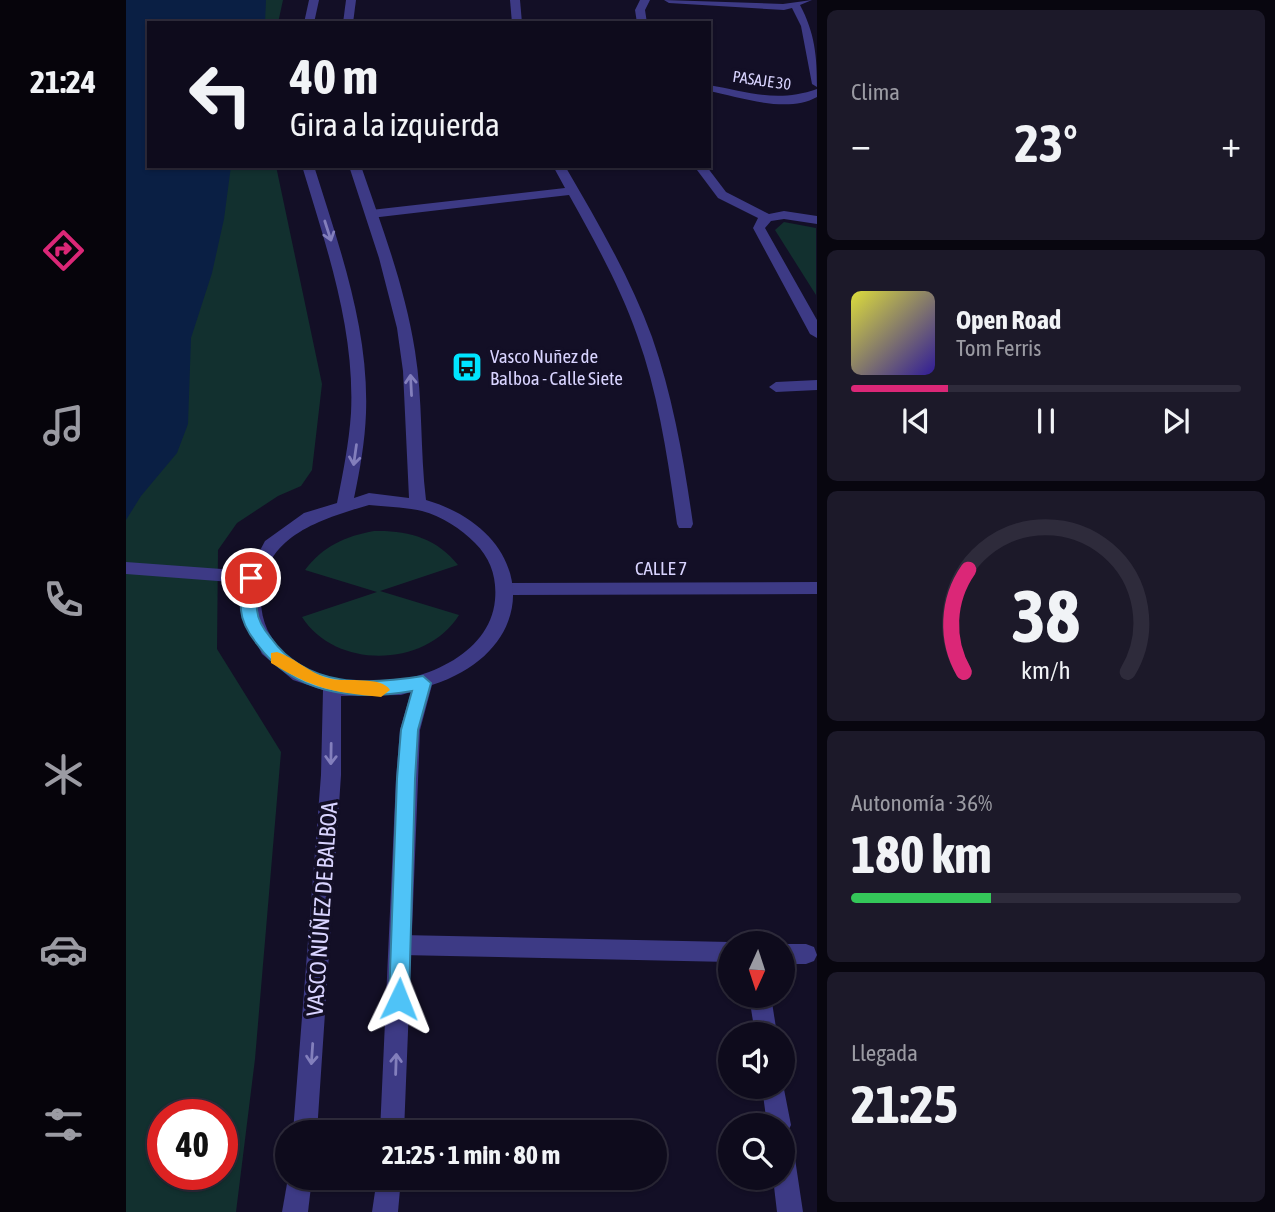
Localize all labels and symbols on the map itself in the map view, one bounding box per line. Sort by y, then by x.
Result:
street label: PASAJE 30 [732,67,792,93]
one-way arrow [323,220,335,242]
place label: Vasco Nuñez de Balboa - Calle Siete [490,345,623,389]
bus stop icon: Vasco Nuñez de Balboa - Calle Siete [450,350,484,384]
one-way arrow [404,374,417,397]
one-way arrow [349,443,362,466]
pin [221,548,281,608]
street label: CALLE 7 [635,557,687,579]
one-way arrow [324,742,338,765]
street label: VASCO NÚÑEZ DE BALBOA [302,800,343,1017]
north arrow [718,931,794,1008]
position arrow [362,962,436,1036]
one-way arrow [305,1043,318,1065]
one-way arrow [390,1053,403,1076]
speed limit sign: 40 [147,1099,238,1190]

